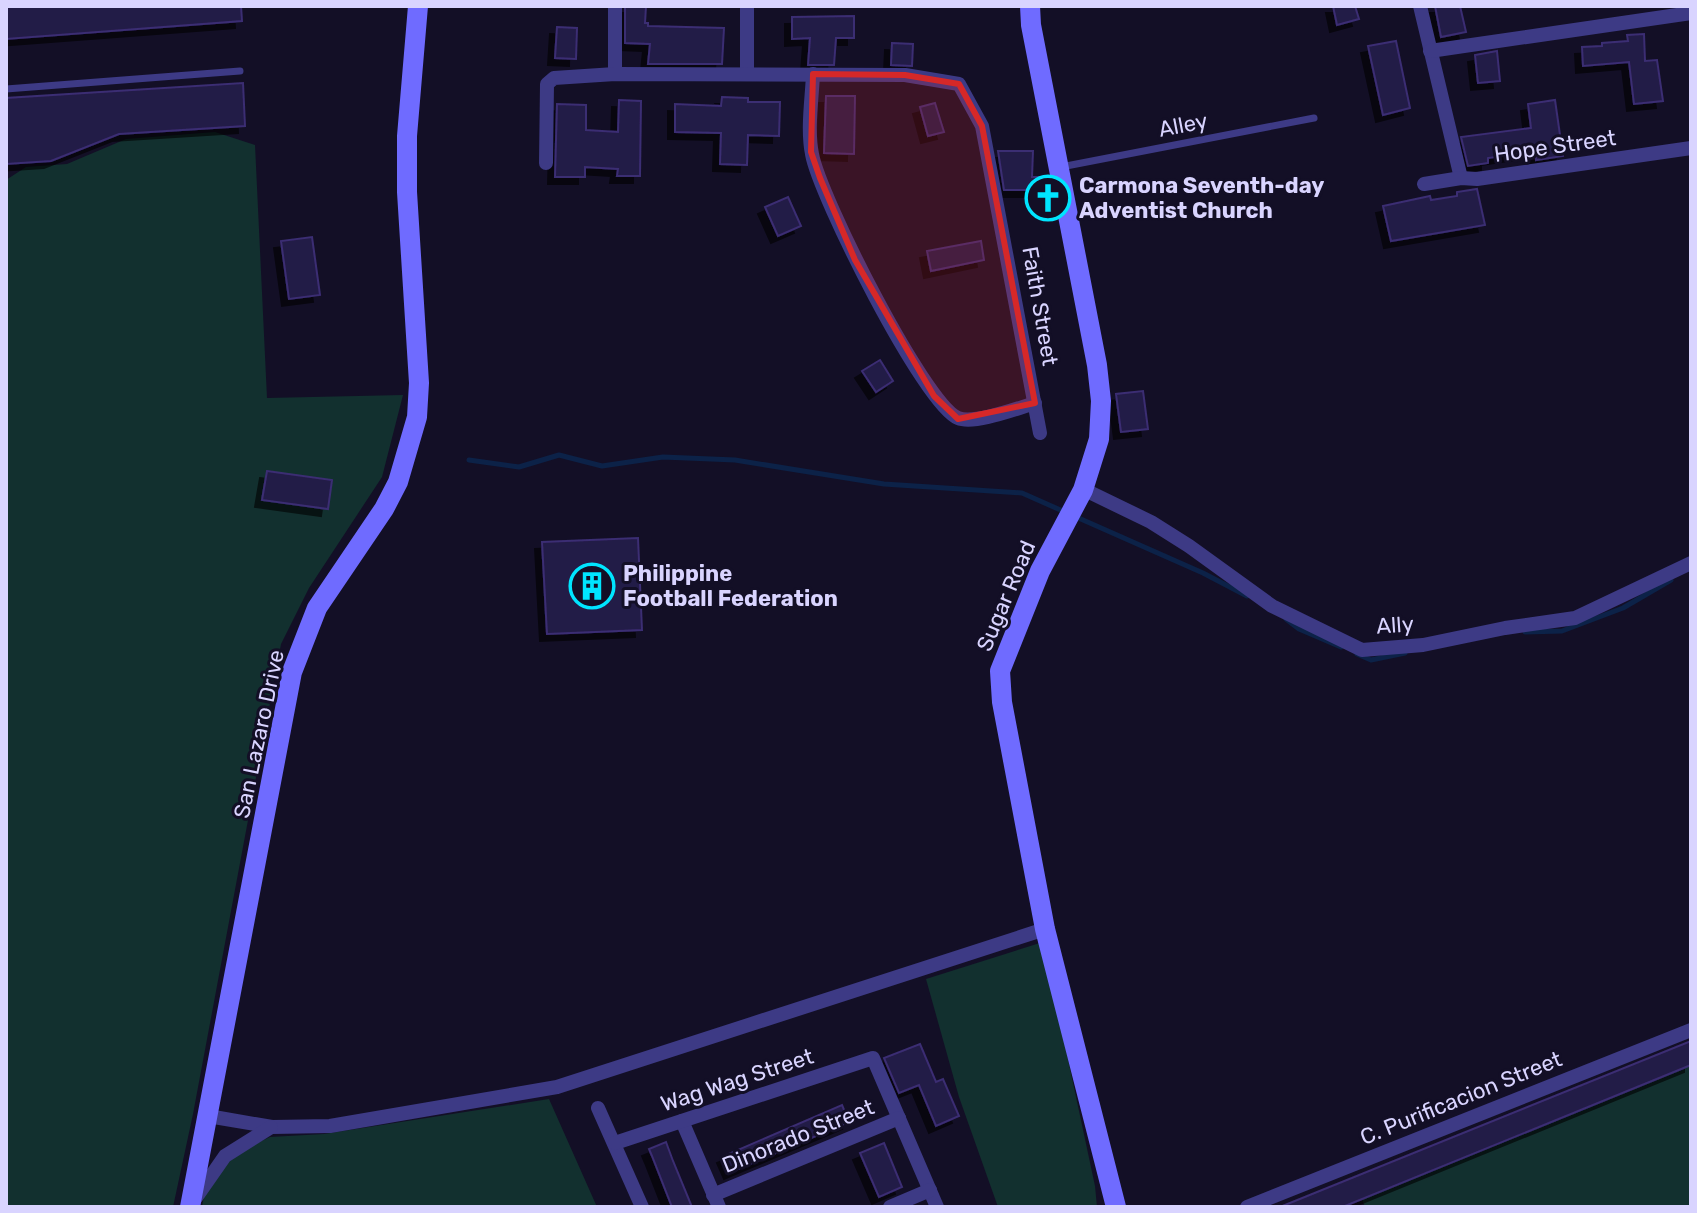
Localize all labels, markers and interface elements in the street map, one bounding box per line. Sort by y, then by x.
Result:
street label: Alley [1156,107,1210,143]
street label: Hope Street [1492,124,1618,168]
place label: Carmona Seventh-day Adventist Church [1079,172,1324,224]
church icon: Carmona Seventh-day Adventist Church [1024,174,1072,222]
street label: Faith Street [1016,244,1064,368]
street label: Sugar Road [971,537,1041,655]
place label: Philippine Football Federation [623,560,838,612]
building icon: Philippine Football Federation [568,562,616,610]
street label: Ally [1375,610,1415,640]
street label: San Lazaro Drive [228,647,290,821]
street label: Wag Wag Street [657,1042,817,1117]
street label: C. Purificacion Street [1356,1045,1566,1151]
street label: Dinorado Street [718,1093,878,1179]

